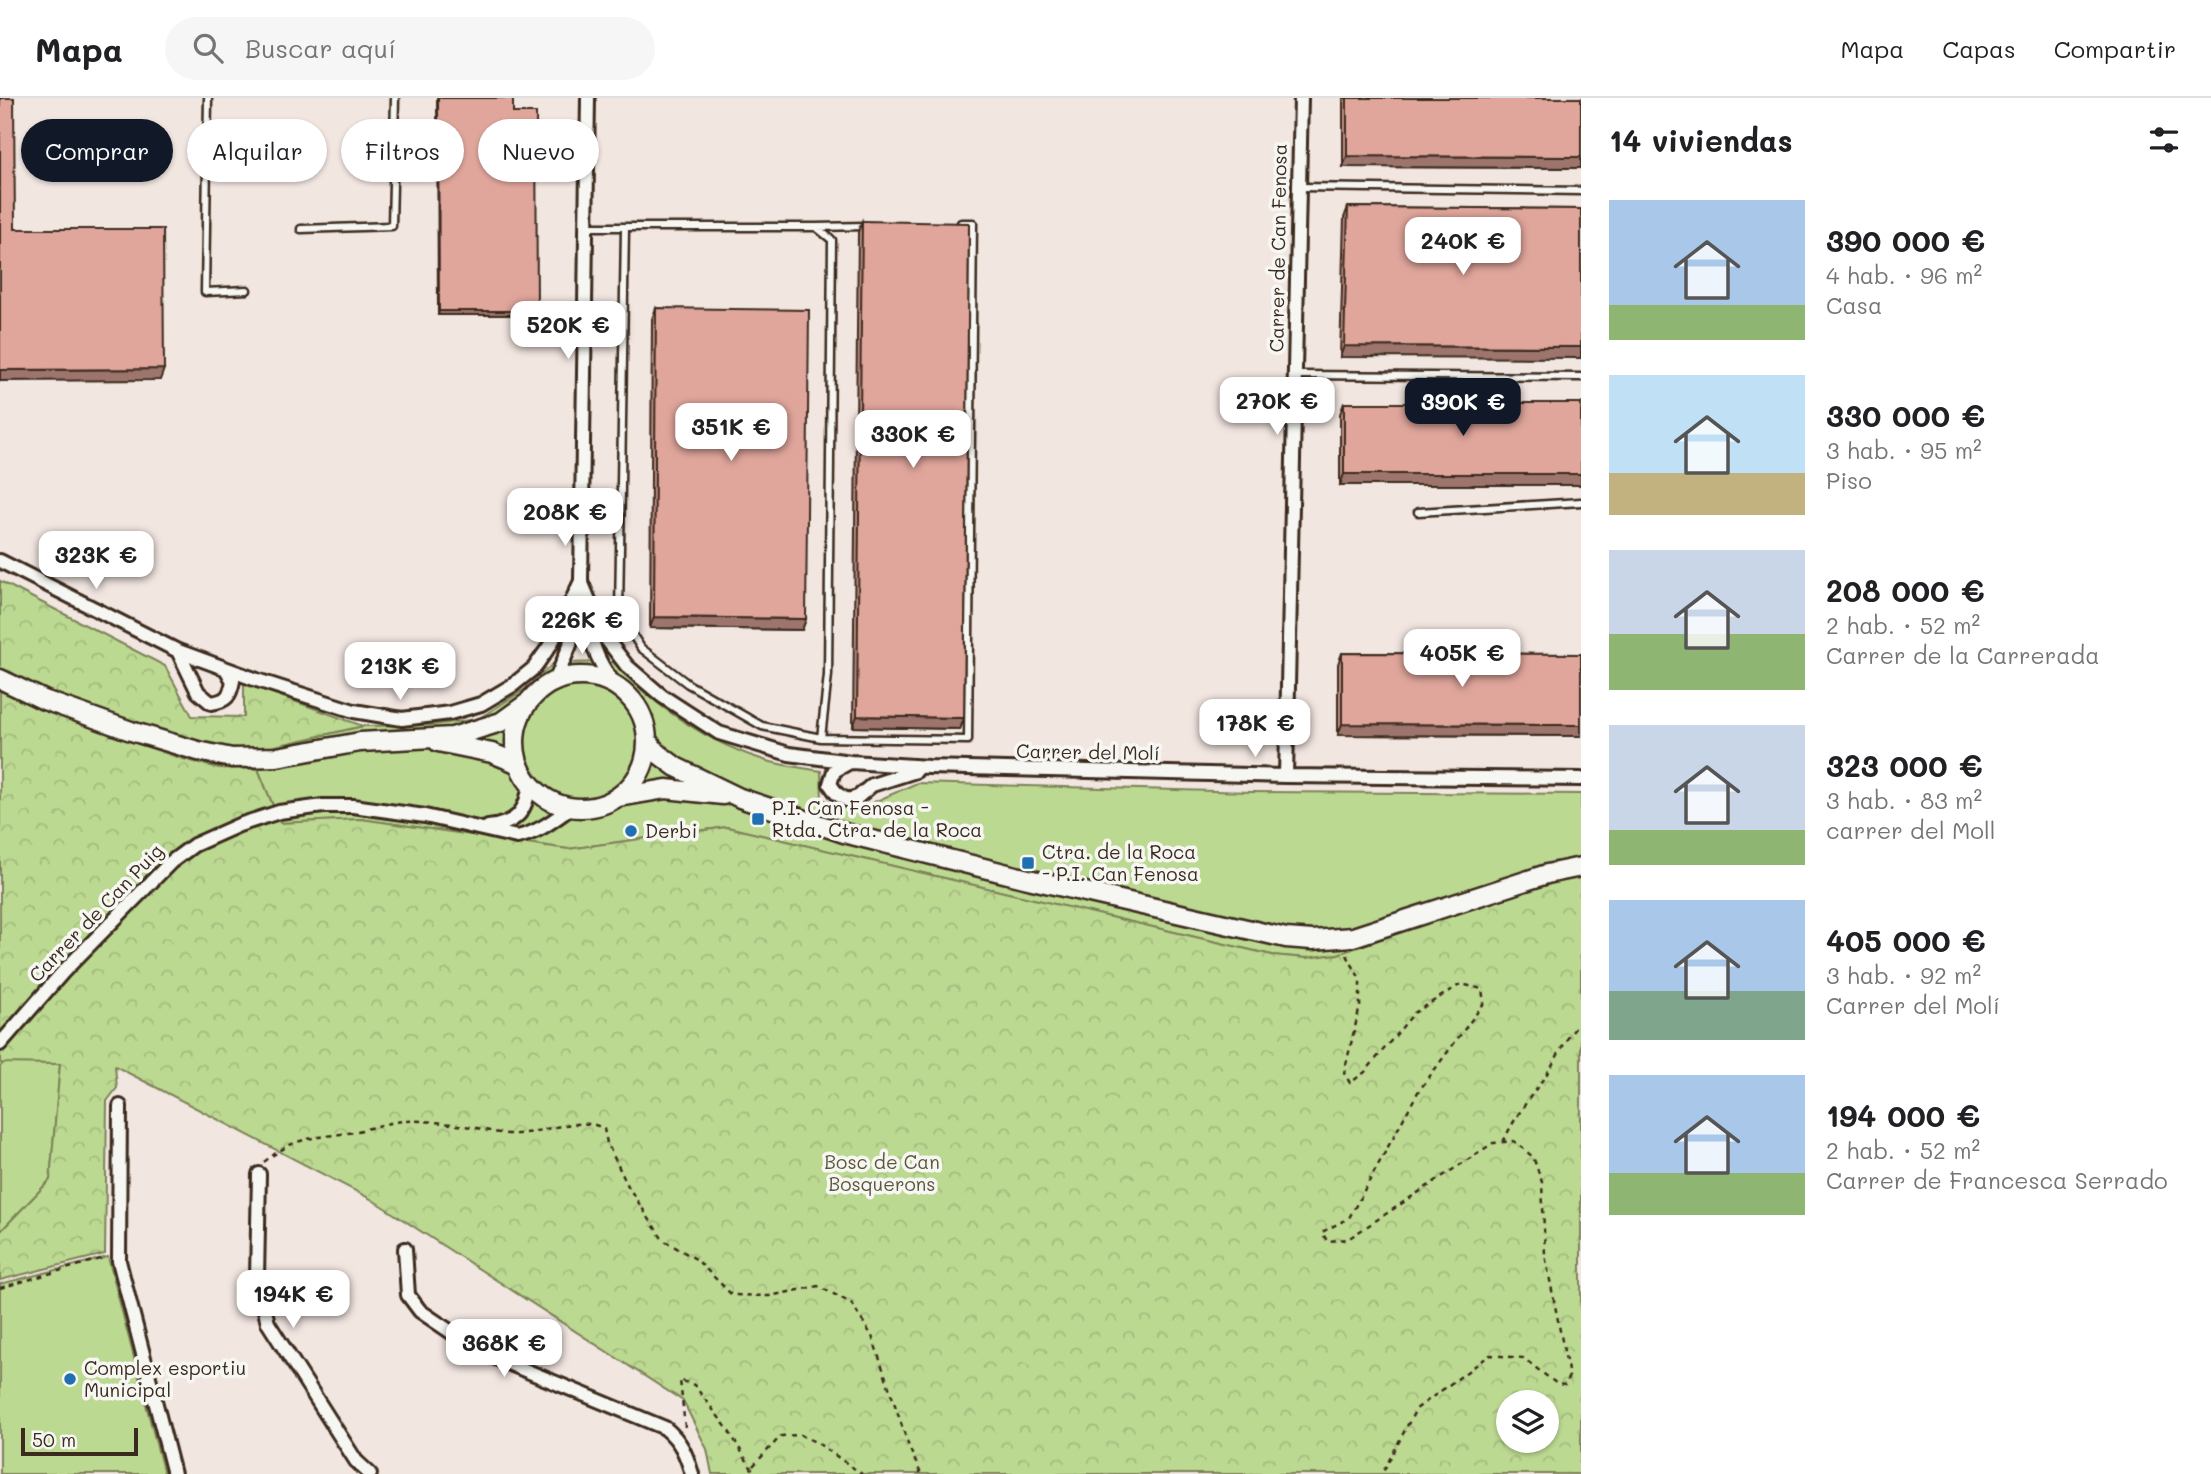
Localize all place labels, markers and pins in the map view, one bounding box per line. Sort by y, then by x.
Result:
pin: 240K € [1406,218,1520,277]
pin: 520K € [511,302,625,361]
pin: 270K € [1220,378,1334,437]
pin: 390K € [1406,378,1520,438]
pin: 351K € [674,404,788,463]
pin: 330K € [856,410,970,470]
pin: 208K € [508,489,622,548]
pin: 323K € [39,532,153,591]
pin: 226K € [525,596,639,656]
pin: 405K € [1405,630,1519,689]
pin: 213K € [343,642,457,702]
pin: 178K € [1198,700,1312,759]
place label: P.I. Can Fenosa - Rtda. Ctra. de la Roca [772,795,982,842]
marker: P.I. Can Fenosa - Rtda. Ctra. de la Roca [750,811,766,827]
place label: Derbi [645,818,697,843]
marker: Derbi [623,823,639,839]
place label: Ctra. de la Roca - P.I. Can Fenosa [1042,839,1199,886]
marker: Ctra. de la Roca - P.I. Can Fenosa [1020,855,1036,871]
pin: 194K € [236,1270,350,1330]
pin: 368K € [447,1320,561,1379]
place label: Complex esportiu Municipal [84,1355,246,1402]
marker: Complex esportiu Municipal [62,1371,78,1387]

